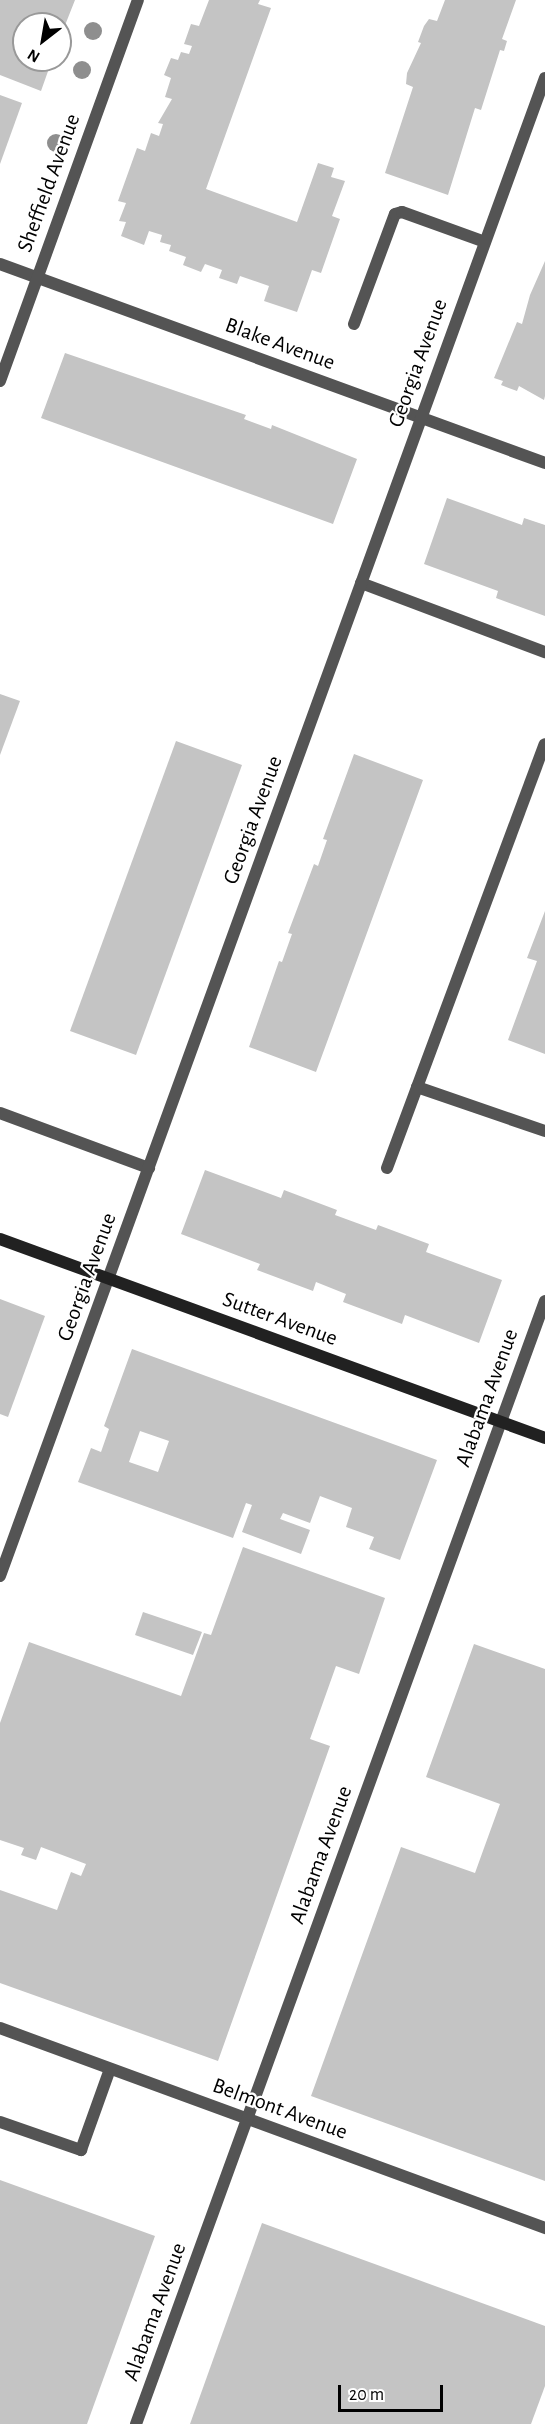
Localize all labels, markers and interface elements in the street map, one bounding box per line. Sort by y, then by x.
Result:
north arrow [12,12,72,72]
text: N [25,46,43,65]
street label: Sheffield Avenue [12,110,86,256]
street label: Georgia Avenue [383,295,453,431]
street label: Blake Avenue [221,312,339,376]
street label: Georgia Avenue [218,752,288,888]
street label: Georgia Avenue [52,1209,122,1345]
street label: Sutter Avenue [219,1286,341,1352]
street label: Alabama Avenue [450,1325,524,1471]
street label: Alabama Avenue [284,1782,358,1928]
street label: Belmont Avenue [209,2072,351,2146]
street label: Alabama Avenue [118,2239,192,2385]
scale bar [341,2373,446,2411]
text: 20 m [349,2386,384,2404]

